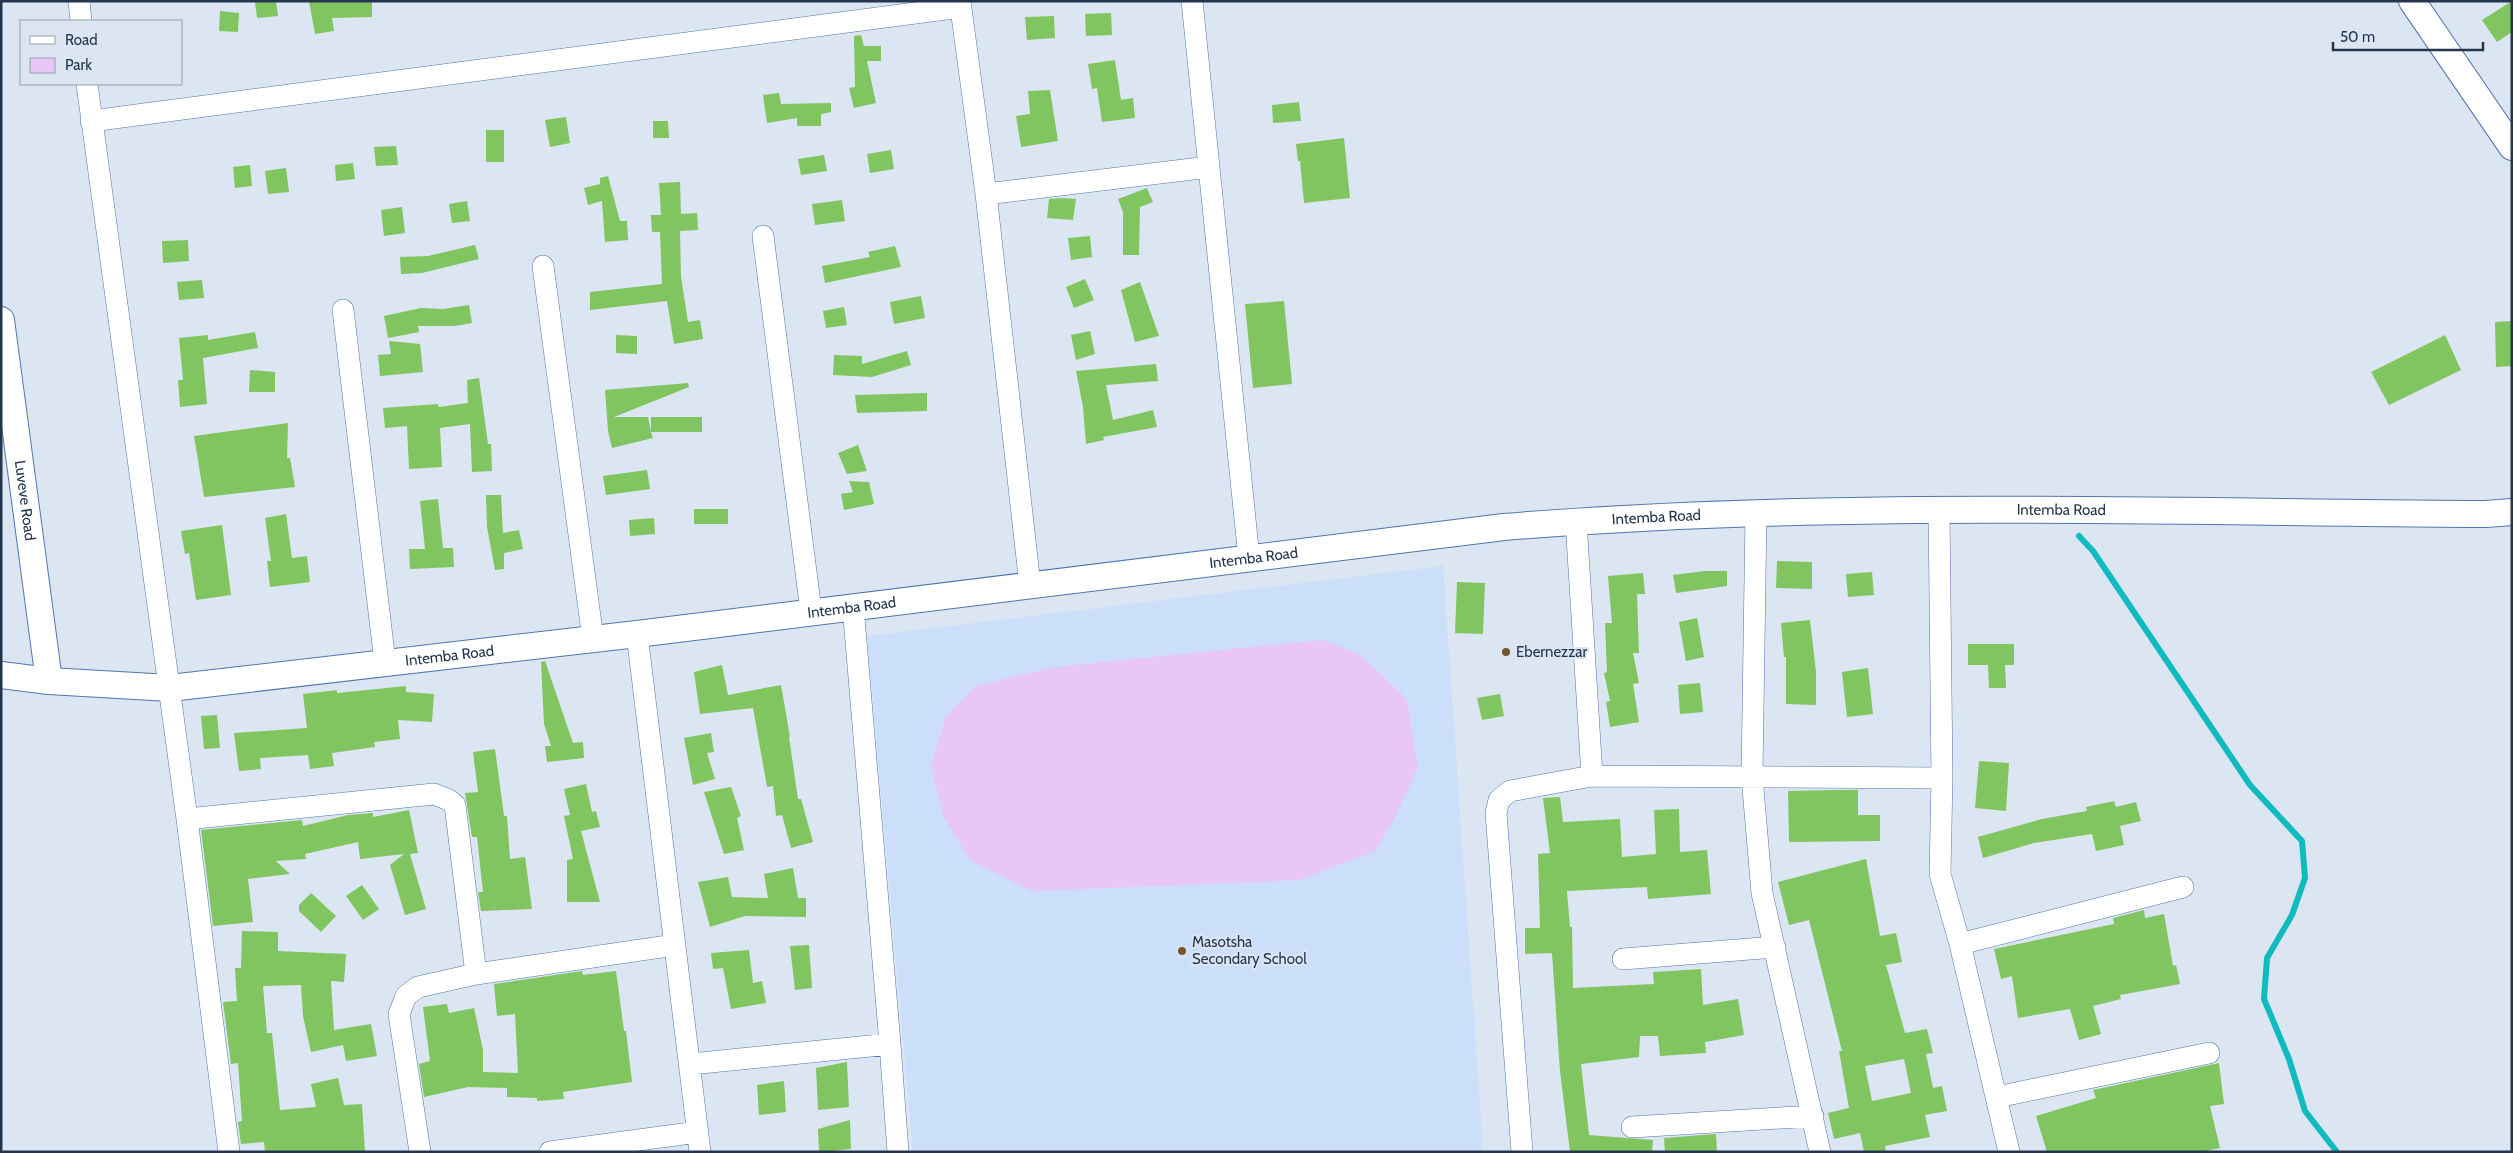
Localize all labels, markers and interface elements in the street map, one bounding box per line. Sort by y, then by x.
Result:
legend [20,20,182,85]
scale bar [2333,20,2483,52]
text: 50 m [2340,28,2375,46]
text: Road [65,31,98,49]
text: Park [65,56,92,74]
street label: Luveve Road [11,459,39,542]
street label: Intemba Road [2017,501,2106,519]
street label: Intemba Road [1611,506,1701,528]
street label: Intemba Road [1208,543,1299,572]
street label: Intemba Road [806,593,897,622]
street label: Intemba Road [404,642,495,670]
place label: Ebernezzar [1516,643,1587,661]
marker: Ebernezzar [1500,646,1512,658]
place label: Masotsha Secondary School [1192,933,1307,968]
marker: Masotsha Secondary School [1176,945,1188,957]

